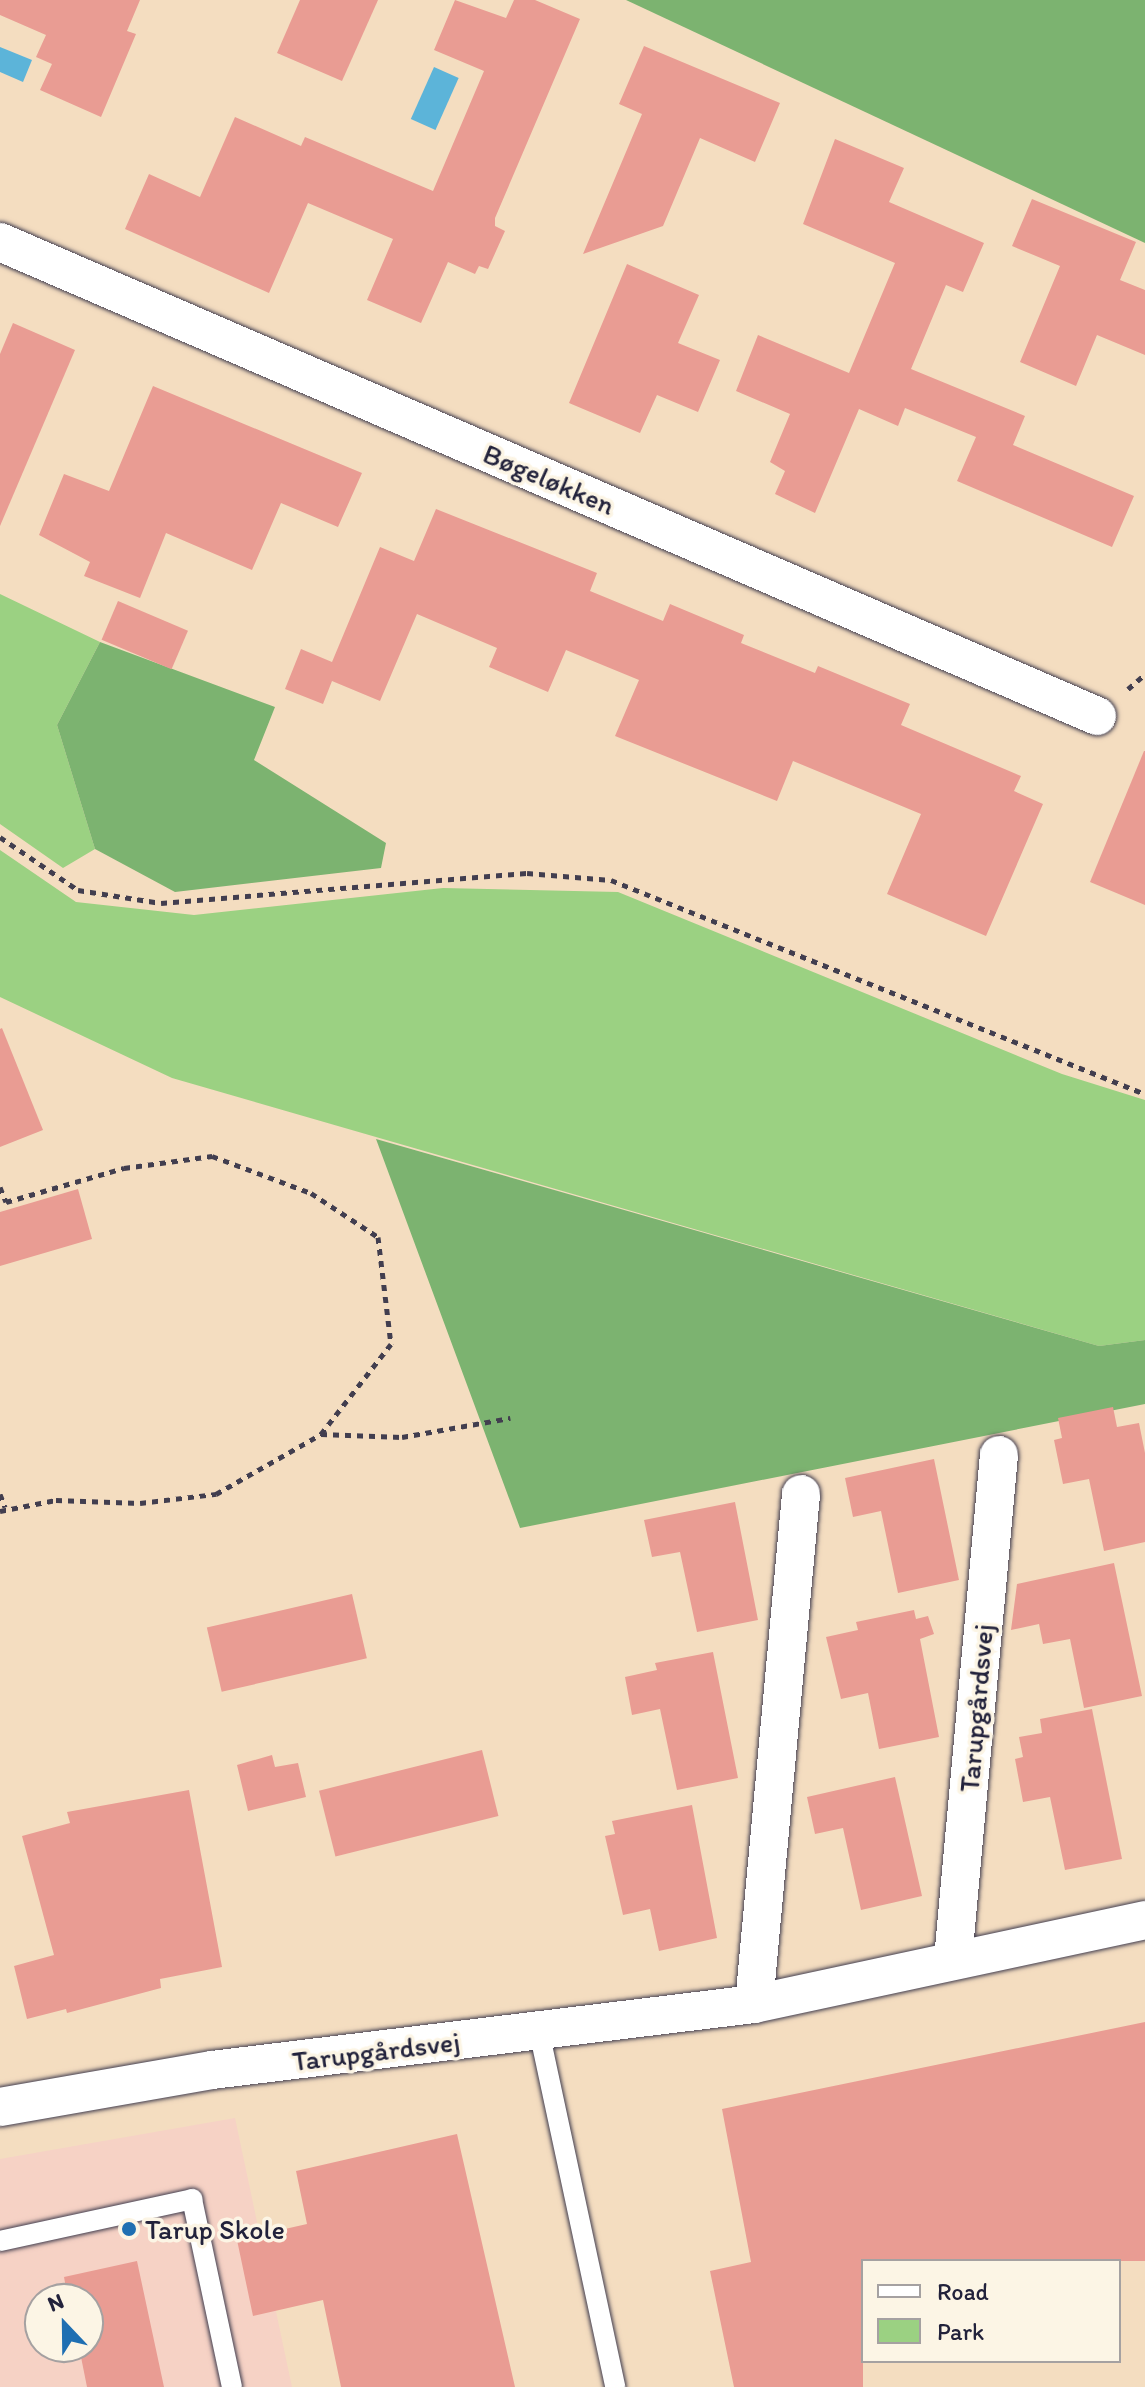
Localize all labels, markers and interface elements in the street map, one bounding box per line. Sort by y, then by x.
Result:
street label: Bøgeløkken [478,436,620,522]
street label: Tarupgårdsvej [952,1623,1000,1793]
street label: Tarupgårdsvej [290,2024,462,2078]
place label: Tarup Skole [145,2212,285,2246]
marker: Tarup Skole [120,2220,138,2238]
legend [861,2259,1121,2363]
text: Road [937,2277,989,2306]
north arrow [24,2283,104,2363]
text: N [44,2287,68,2317]
text: Park [937,2317,984,2346]

